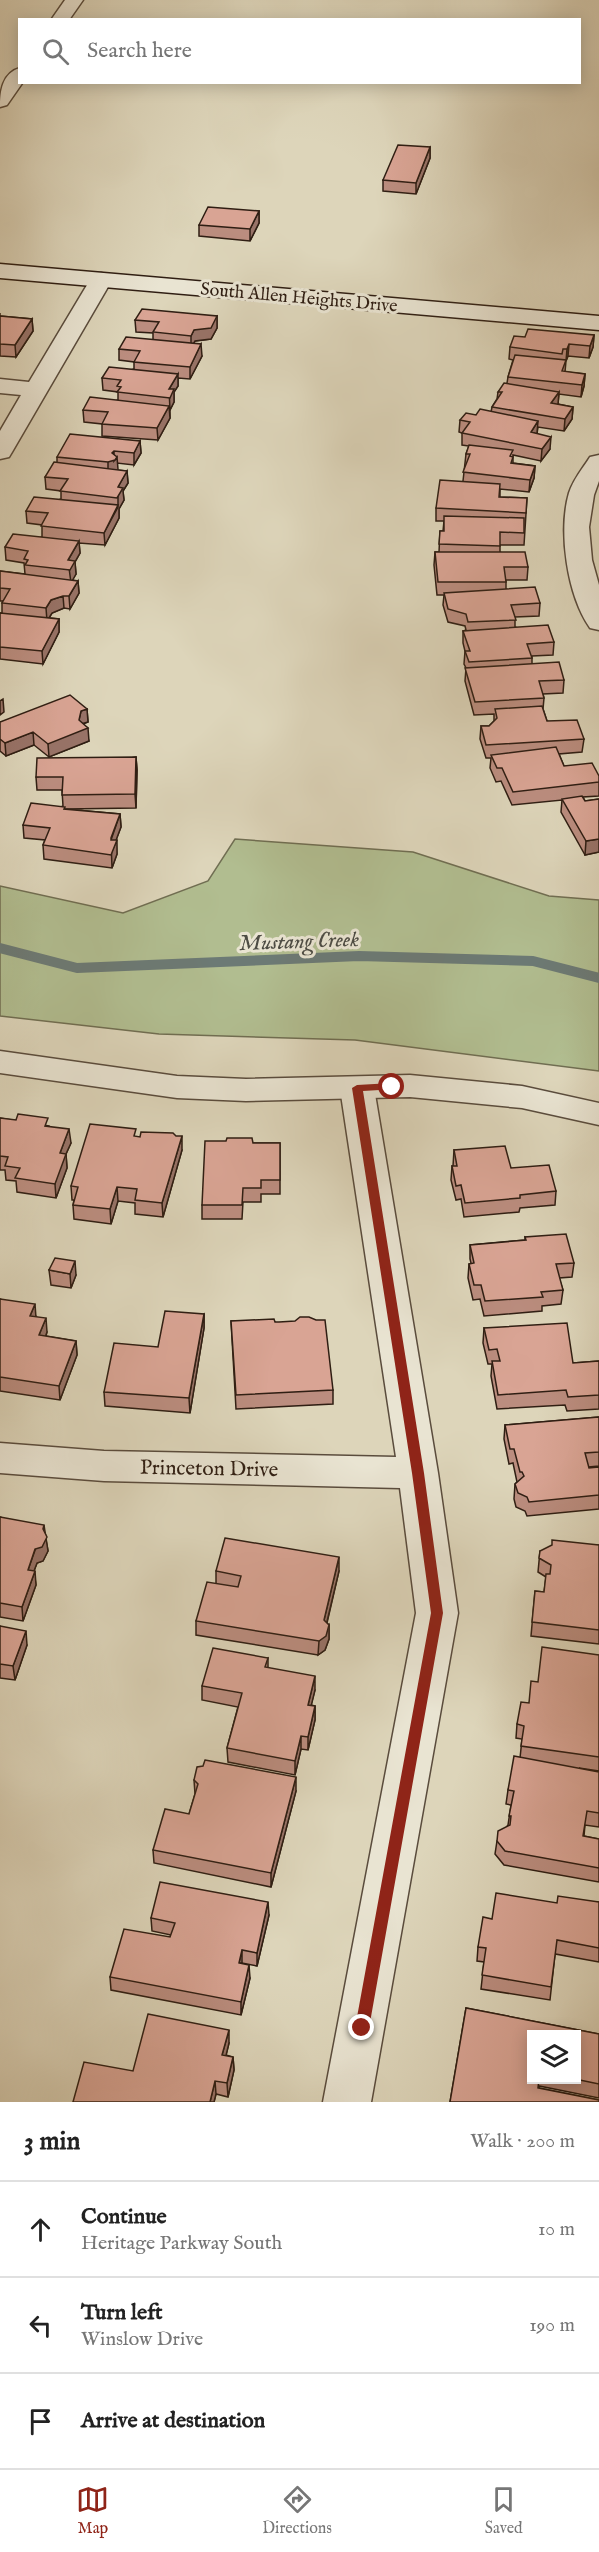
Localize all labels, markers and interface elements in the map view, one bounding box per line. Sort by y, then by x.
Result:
search box [18,18,581,84]
icon: search [39,35,72,68]
text: Search here [87,37,192,65]
street label: South Allen Heights Drive [199,278,398,319]
water label: Mustang Creek [239,926,360,958]
route start [378,1073,404,1099]
street label: Princeton Drive [140,1455,279,1484]
route end [348,2014,374,2040]
map controls [527,2030,581,2084]
button: layers [527,2030,581,2084]
text: 3 min [24,2125,80,2158]
text: Walk · 200 m [470,2129,575,2154]
text: Continue [81,2203,167,2231]
icon: ahead [24,2213,57,2246]
text: 10 m [538,2217,575,2242]
text: Heritage Parkway South [81,2231,282,2256]
text: Turn left [81,2299,163,2327]
icon: left [24,2309,57,2342]
text: 190 m [529,2313,575,2338]
text: Winslow Drive [81,2327,203,2352]
icon: arrive [24,2405,57,2438]
text: Arrive at destination [81,2407,265,2435]
tab: Map [76,2483,109,2539]
tab: Directions [262,2483,332,2539]
tab: Saved [485,2483,523,2539]

